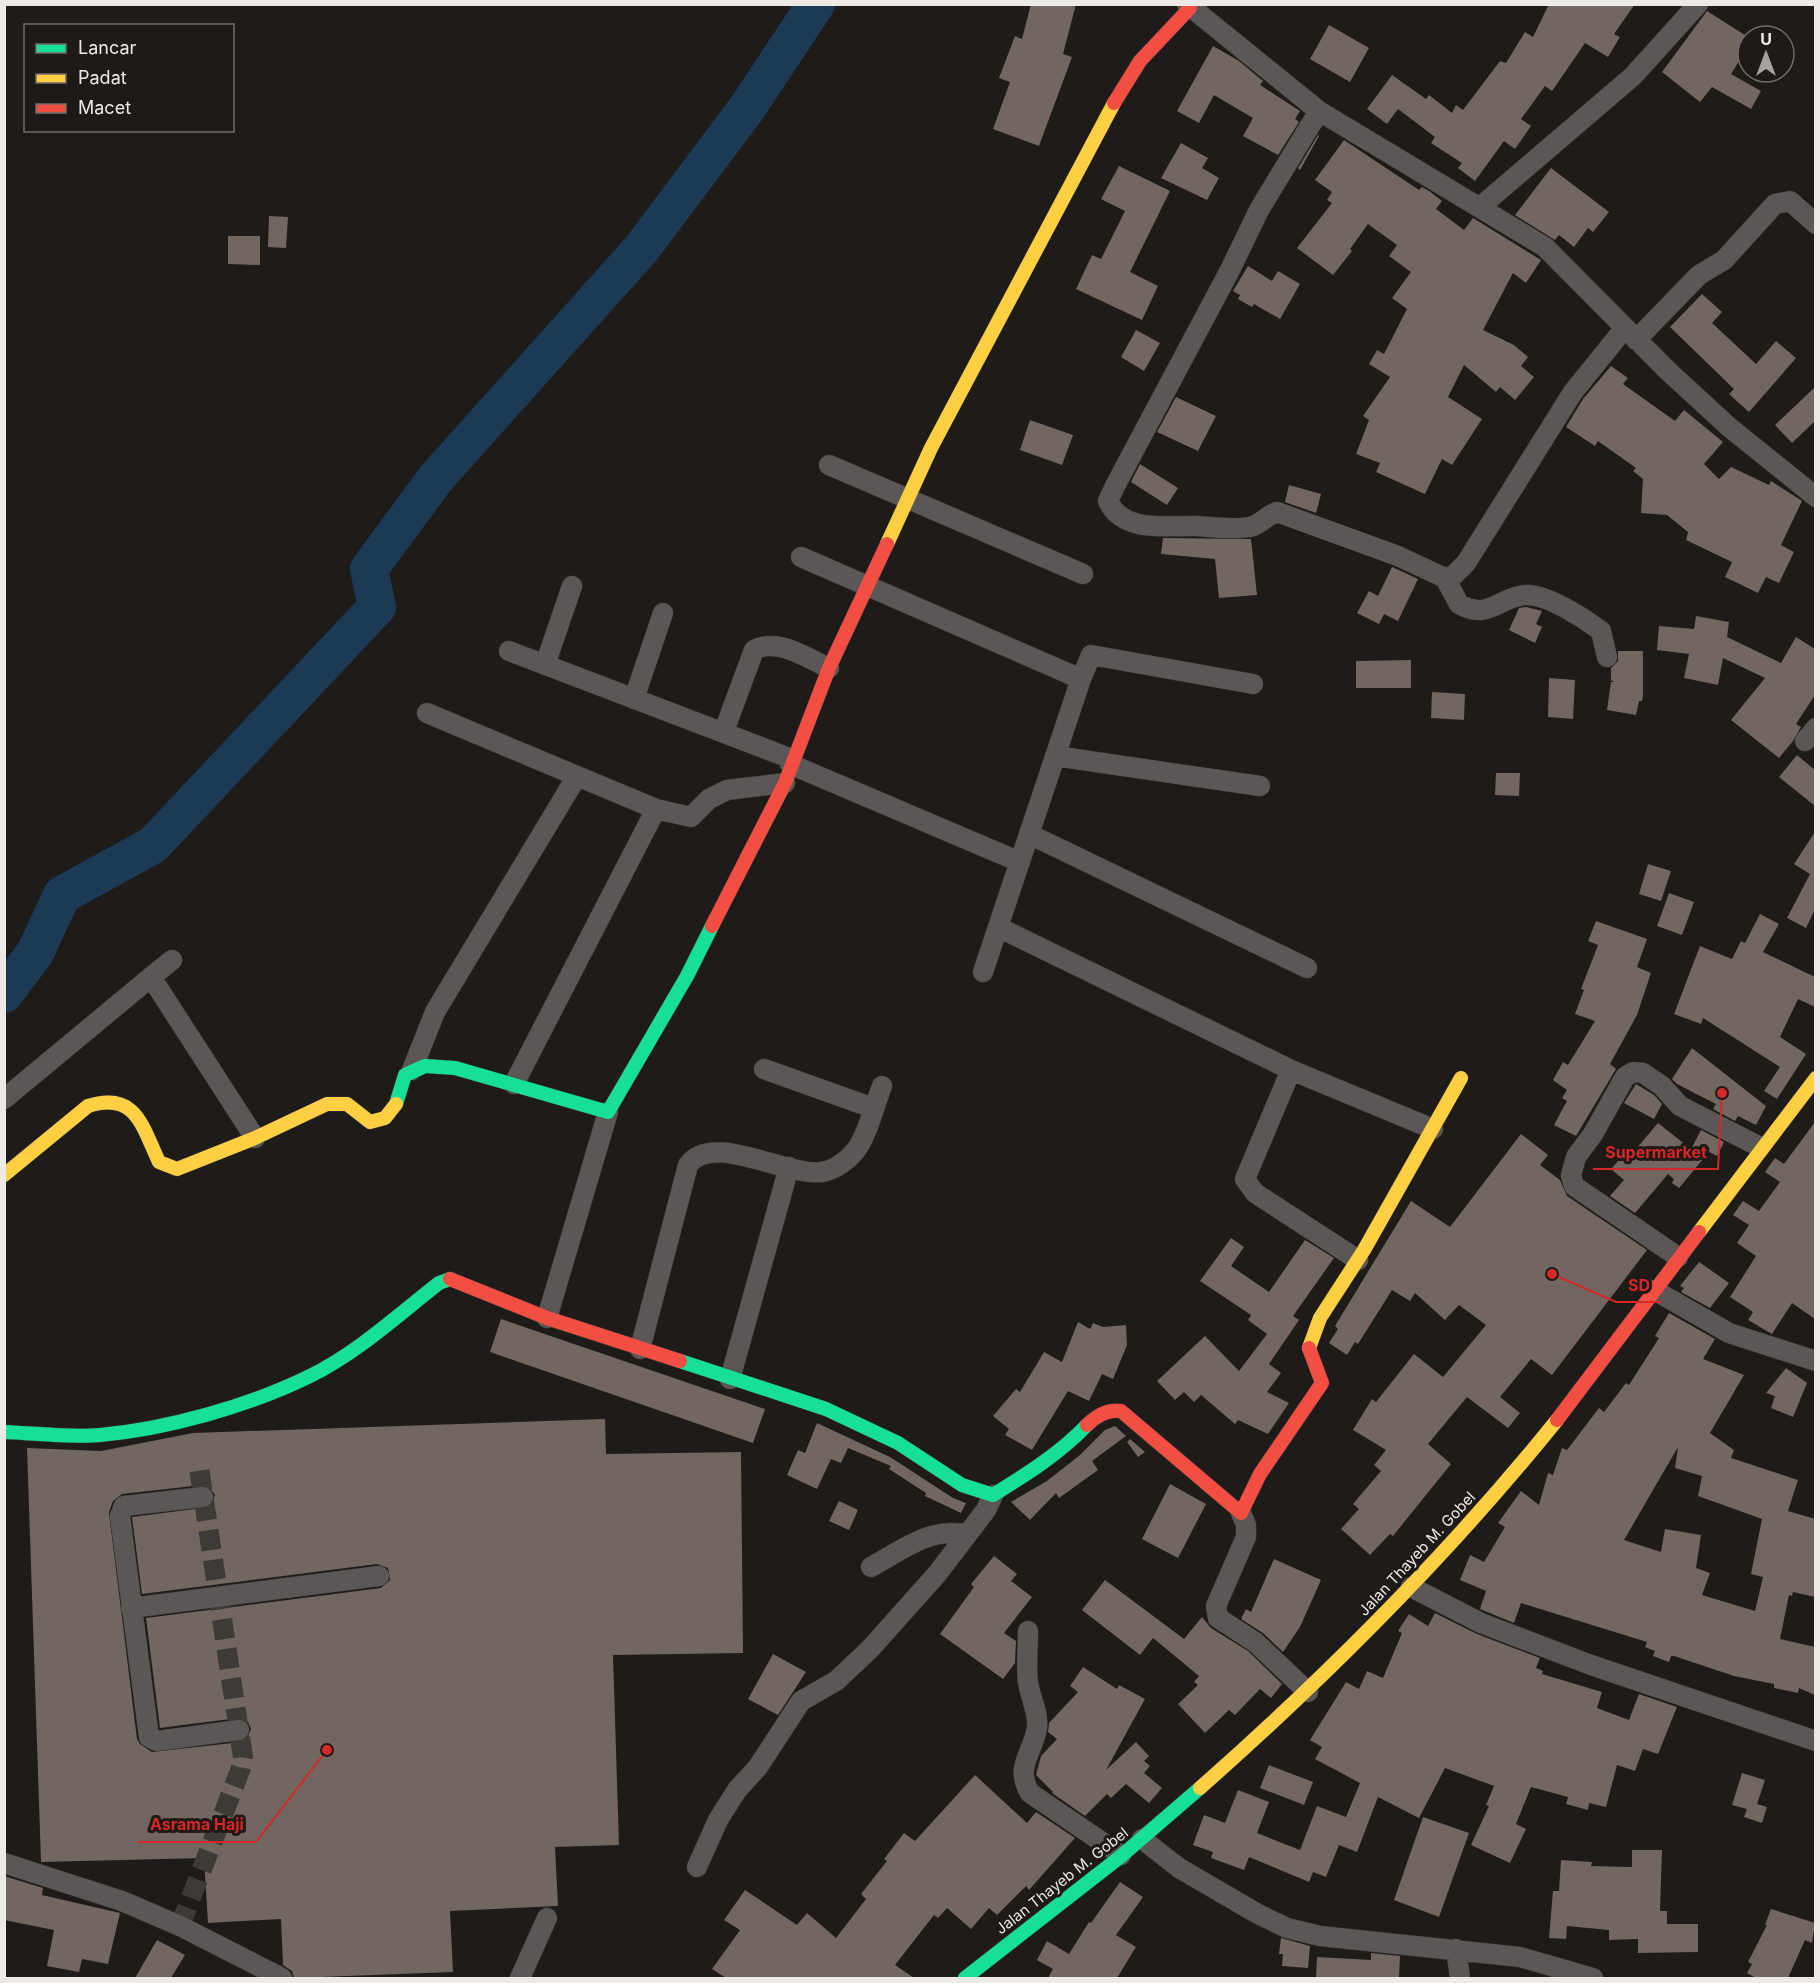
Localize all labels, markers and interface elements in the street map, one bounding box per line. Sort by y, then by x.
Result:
legend [24,24,234,132]
north arrow [1736,24,1796,84]
text: U [1760,29,1772,49]
text: Lancar [78,37,136,58]
text: Padat [78,67,127,88]
text: Macet [78,97,131,118]
callout: Supermarket [1593,1135,1718,1169]
text: Supermarket [1605,1142,1707,1162]
callout: SD [1616,1268,1662,1302]
text: SD [1628,1275,1650,1295]
street label: Jalan Thayeb M. Gobel [1354,1488,1479,1620]
callout: Asrama Haji [138,1808,256,1842]
text: Asrama Haji [150,1814,244,1834]
street label: Jalan Thayeb M. Gobel [992,1823,1132,1938]

